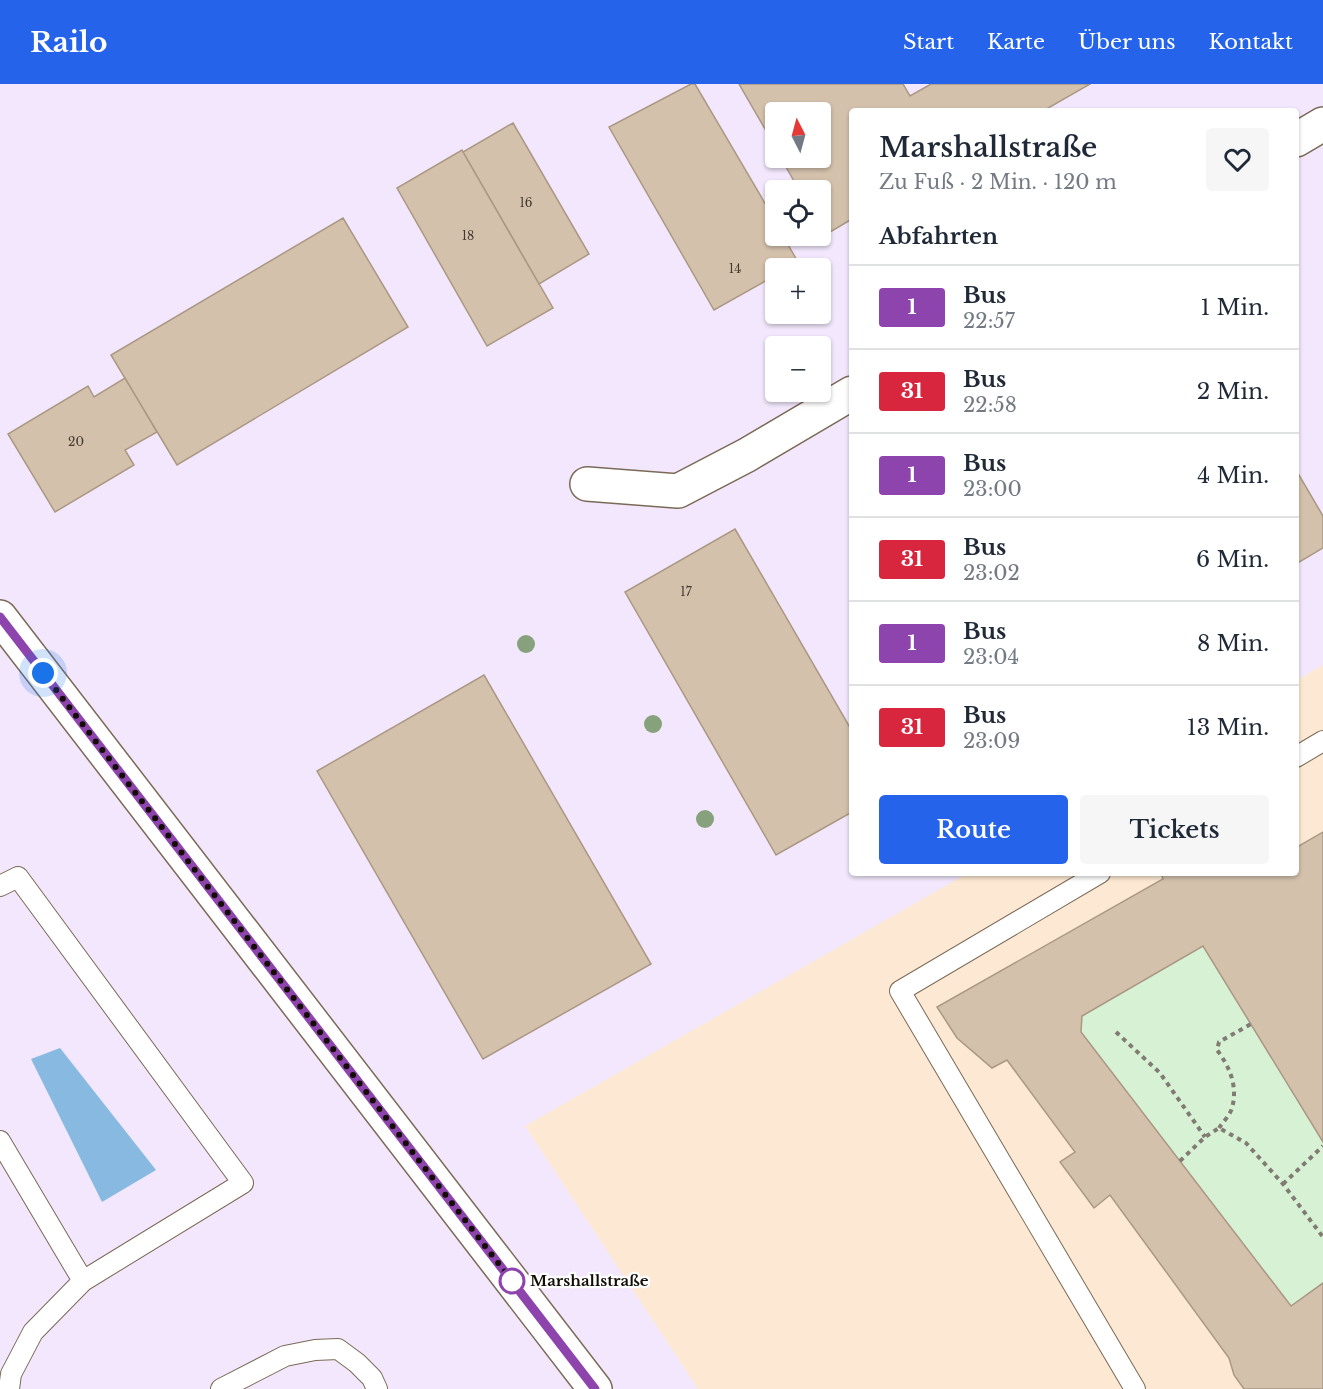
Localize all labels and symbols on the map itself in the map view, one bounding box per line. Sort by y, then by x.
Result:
north arrow [765,102,831,168]
house number: 16 [519,195,533,210]
house number: 18 [462,228,474,243]
house number: 14 [729,261,741,276]
house number: 20 [68,434,84,449]
house number: 17 [680,584,693,599]
your location [28,658,58,688]
marker: Marshallstraße [499,1268,525,1294]
place label: Marshallstraße [530,1271,649,1290]

